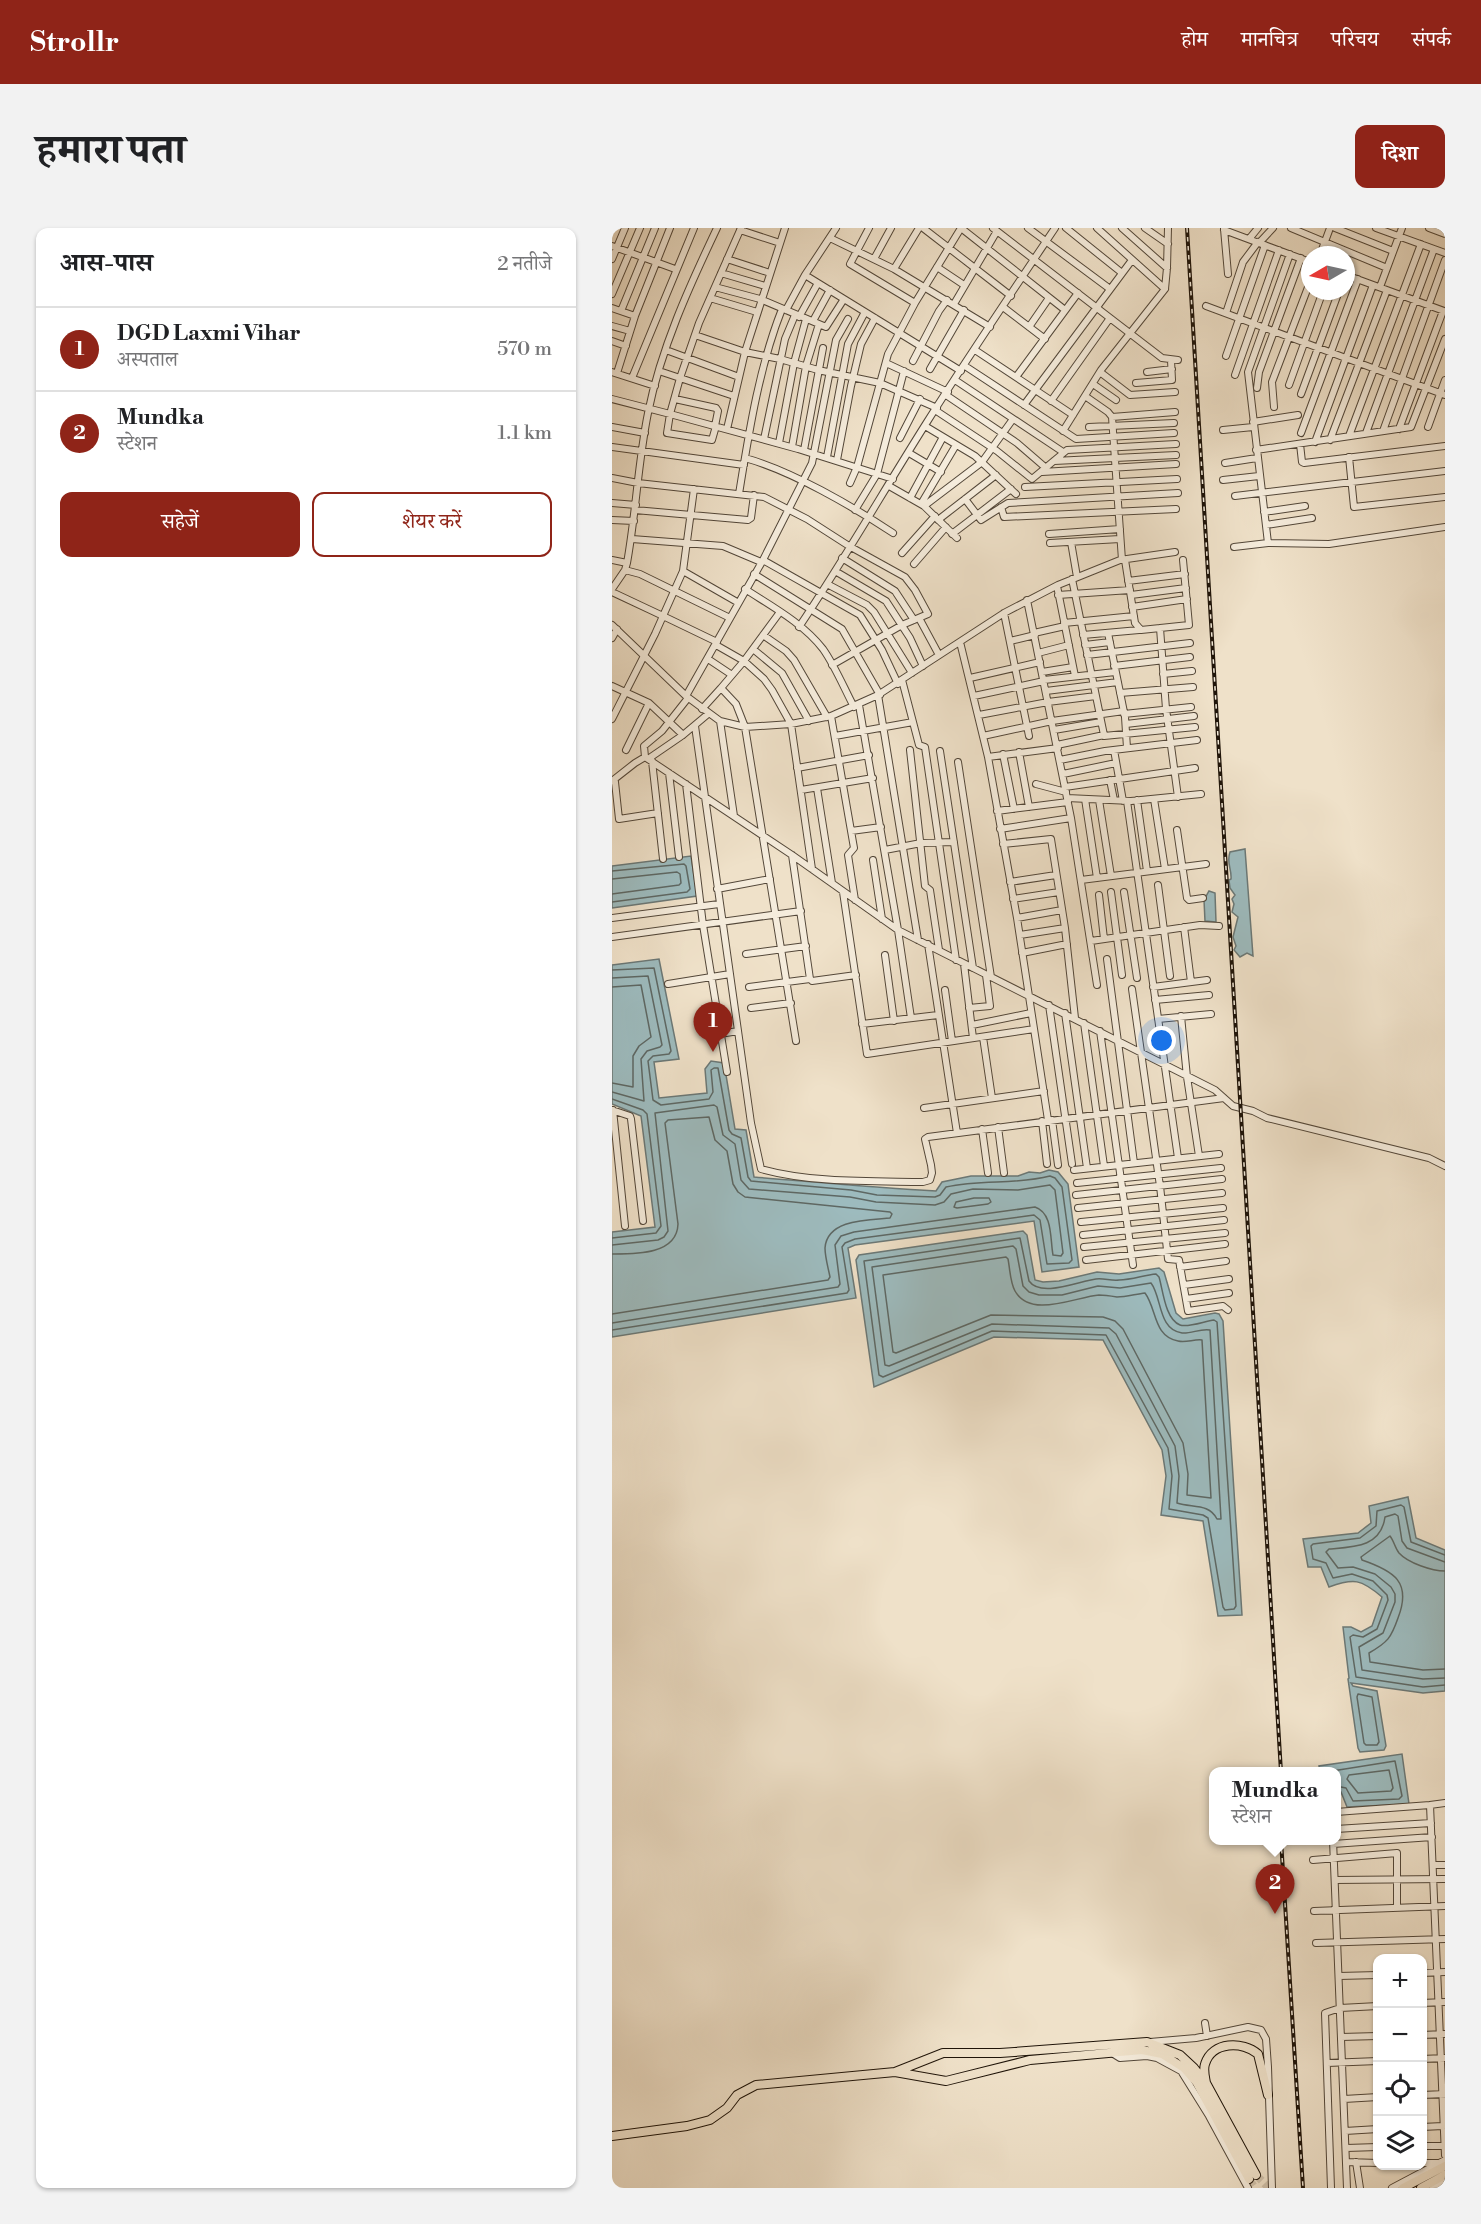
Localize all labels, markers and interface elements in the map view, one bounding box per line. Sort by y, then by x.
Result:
text: Strollr [30,25,119,60]
text: होम [1181,27,1208,53]
text: मानचित्र [1241,27,1298,53]
text: परिचय [1331,27,1379,53]
text: संपर्क [1412,27,1451,53]
text: हमारा पता [36,124,186,177]
button: दिशा [1355,125,1445,188]
north arrow [1301,246,1355,300]
text: आस-पास [60,247,153,279]
text: 2 नतीजे [497,252,552,277]
text: DGD Laxmi Vihar [117,320,301,347]
text: 1 [75,337,84,362]
text: 570 m [497,337,552,362]
text: अस्पताल [117,348,178,373]
text: Mundka [117,404,204,431]
text: 2 [73,421,86,446]
text: 1.1 km [498,421,552,446]
text: स्टेशन [117,432,157,457]
button: सहेजें [60,492,300,557]
button: शेयर करें [312,492,552,557]
pin: 1 [694,1002,732,1052]
your location [1147,1026,1176,1055]
popup [1209,1767,1341,1845]
text: Mundka [1232,1777,1319,1804]
text: स्टेशन [1232,1805,1271,1830]
pin: 2 [1256,1864,1294,1914]
map controls [1373,1954,1427,2170]
button: + [1373,1954,1427,2008]
button: − [1373,2008,1427,2062]
button: locate [1373,2062,1427,2116]
button: layers [1373,2116,1427,2170]

